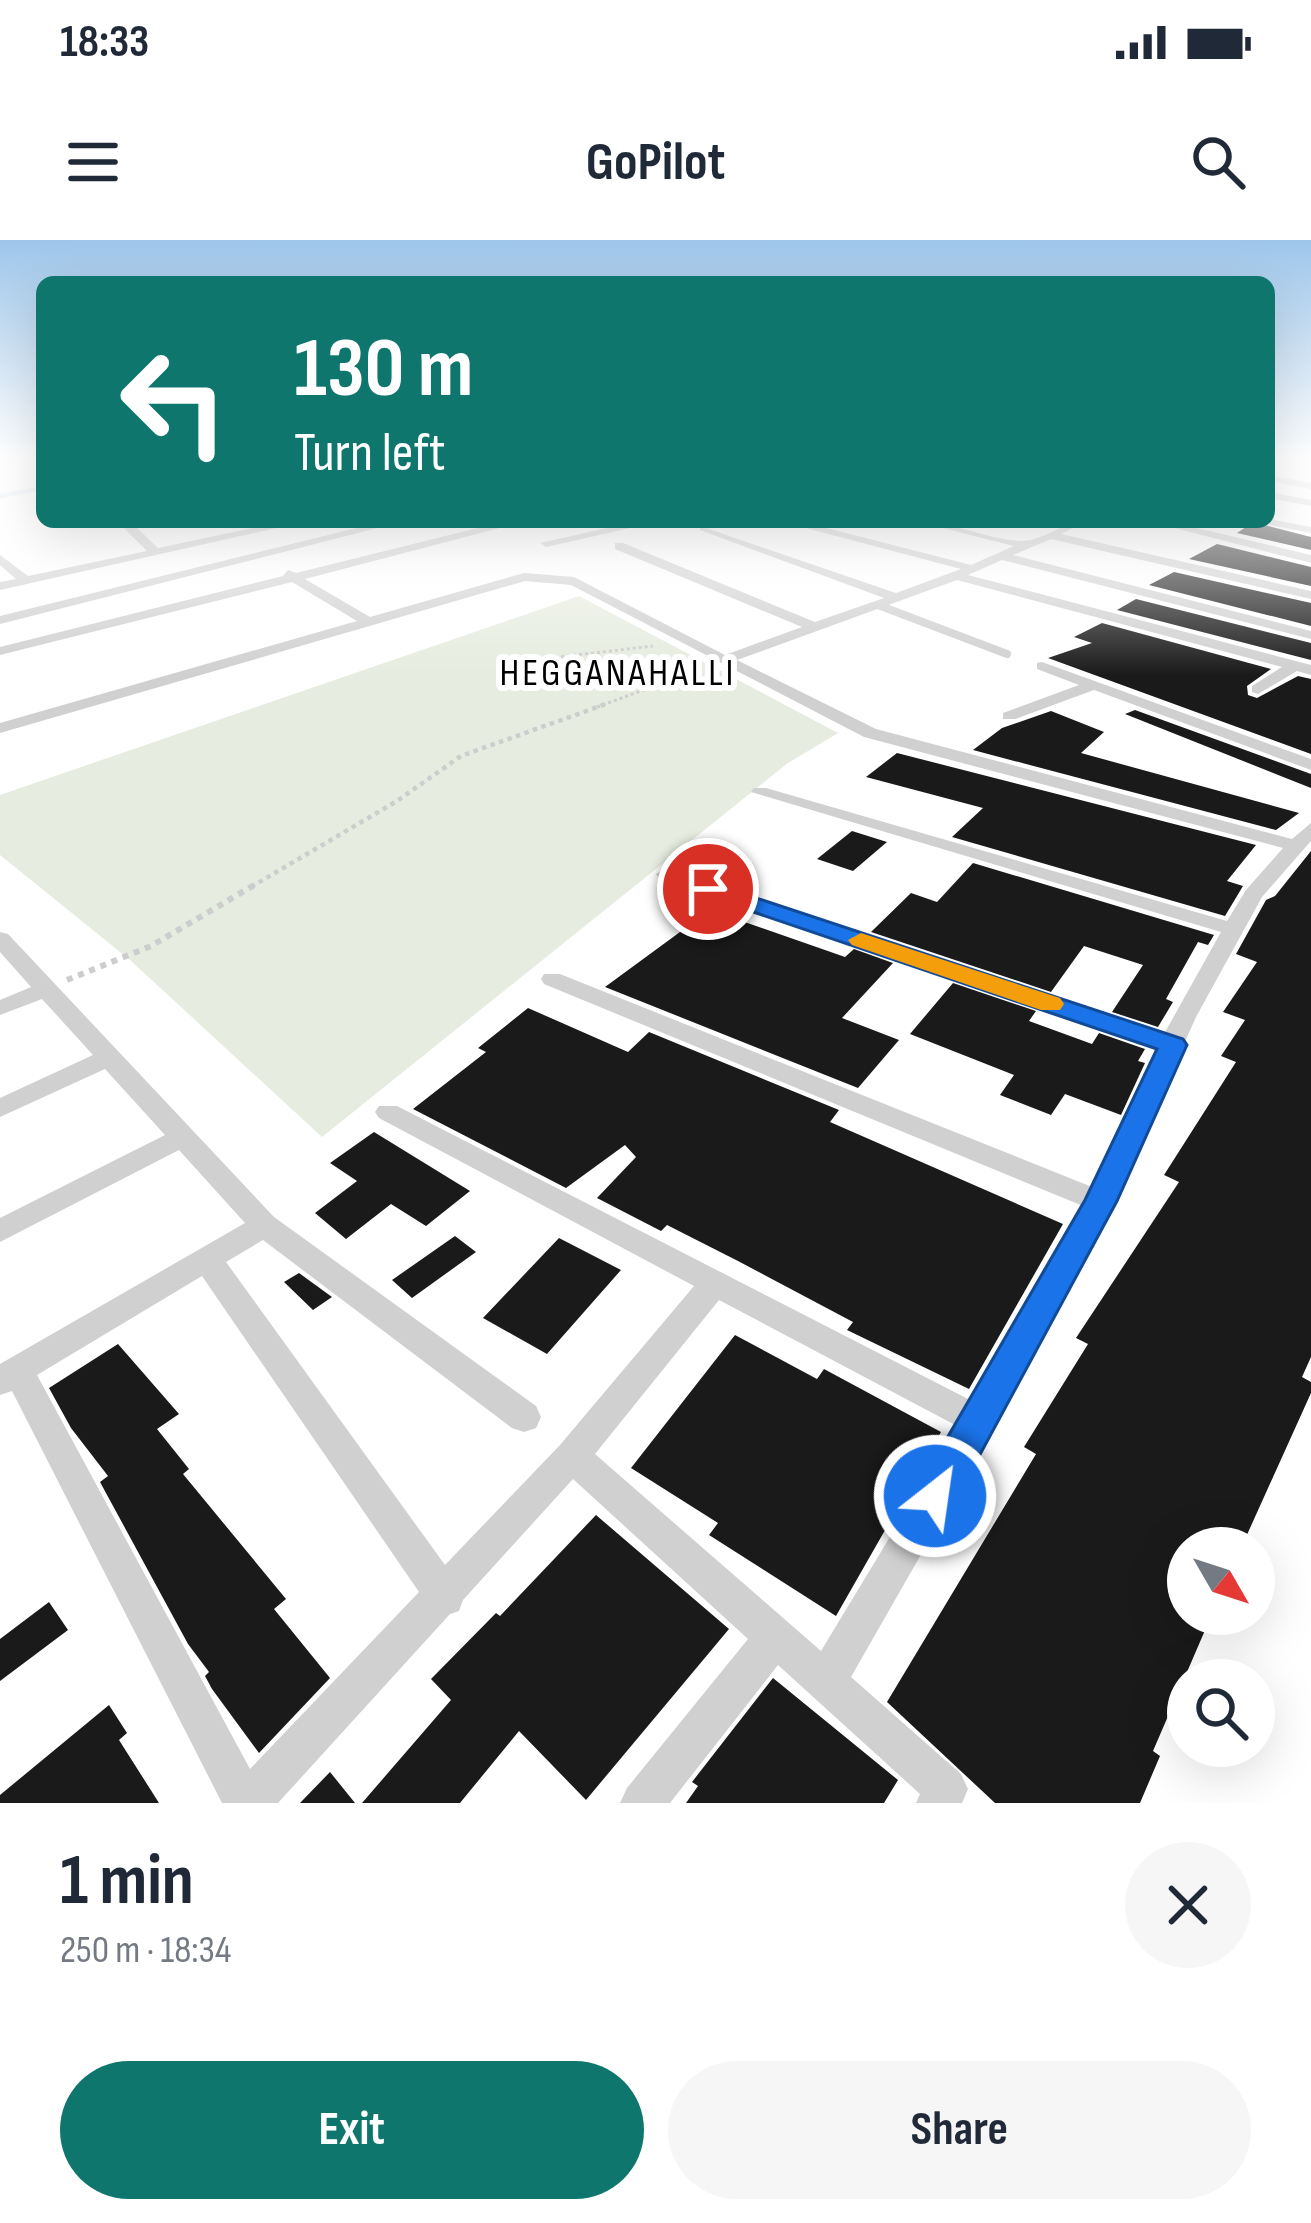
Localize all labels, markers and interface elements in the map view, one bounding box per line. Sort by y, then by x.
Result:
text: 18:33 [60,15,149,70]
icon: menu [60,129,126,195]
icon: search [1185,129,1251,195]
text: GoPilot [586,130,725,195]
text: 130 m [294,319,473,420]
icon: left [96,324,252,480]
text: Turn left [294,421,446,486]
district label: HEGGANAHALLI [500,650,736,697]
pin [657,838,759,940]
icon: arrive [675,856,741,922]
position arrow [872,1433,998,1559]
north arrow [1167,1527,1275,1635]
map controls [1167,1527,1275,1767]
button: search [1167,1659,1275,1767]
text: 1 min [60,1838,194,1925]
button: close [1125,1842,1251,1968]
text: 250 m · 18:34 [60,1927,231,1974]
button: Exit [60,2061,644,2199]
button: Share [668,2061,1251,2199]

